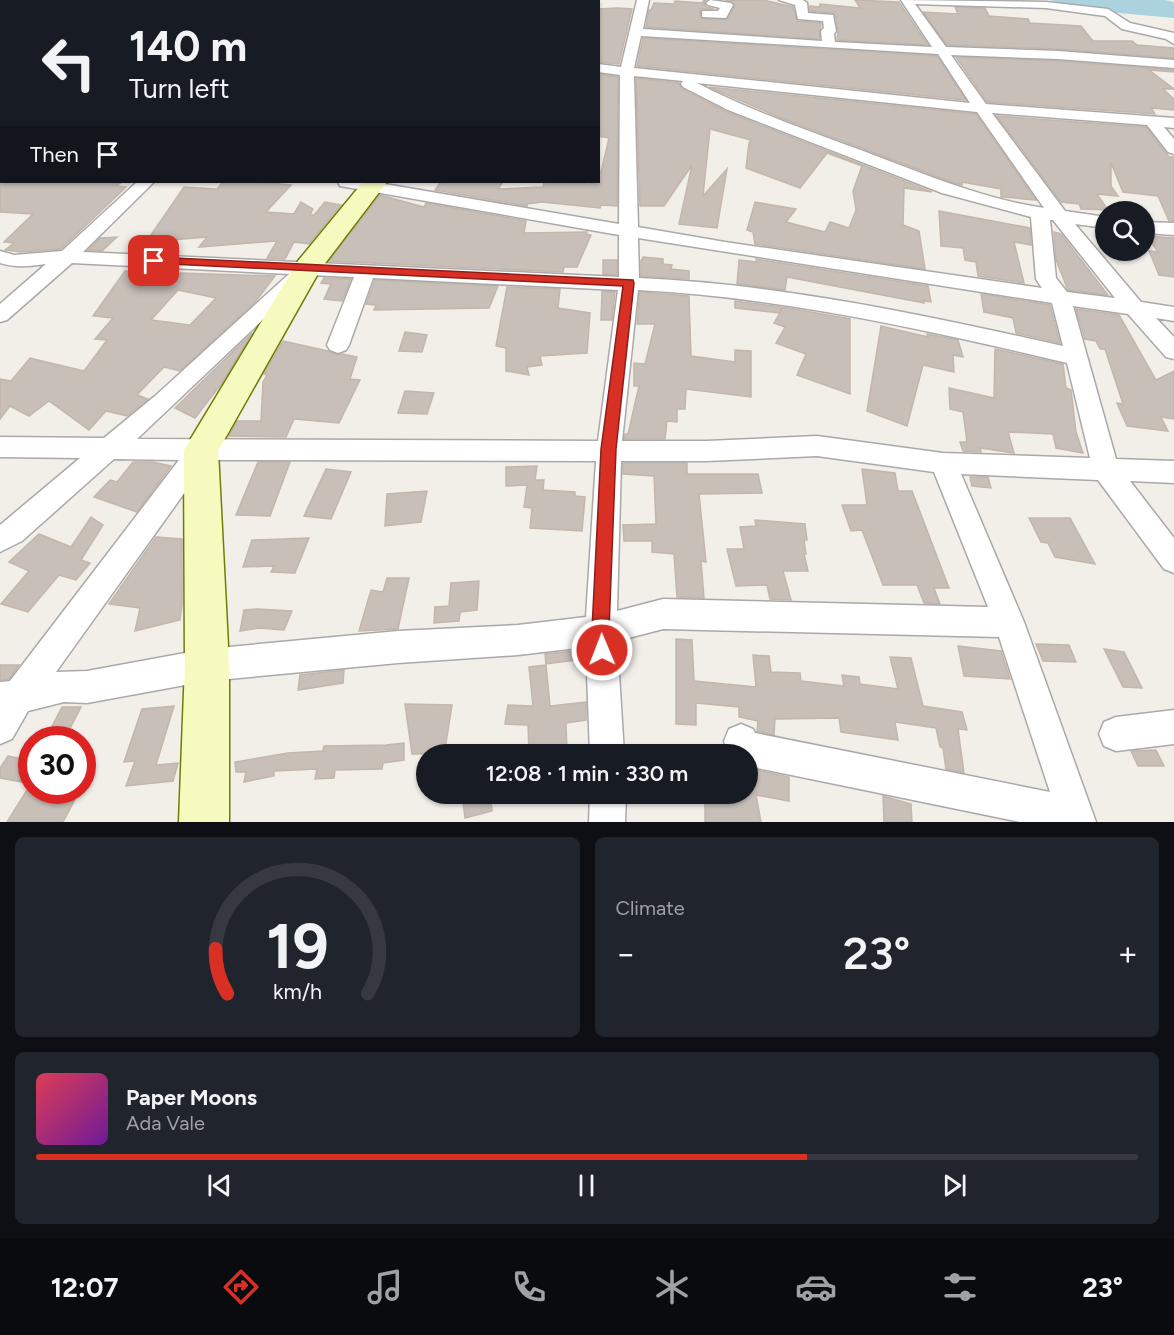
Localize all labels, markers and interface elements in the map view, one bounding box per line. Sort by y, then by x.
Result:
text: 140 m [129,21,247,72]
icon: left [30,24,108,102]
text: Turn left [129,72,229,105]
icon: arrive [91,138,124,171]
text: Then [30,141,79,168]
map controls [1095,201,1155,261]
button: search [1095,201,1155,261]
pin [128,235,179,286]
icon: arrive [137,244,170,277]
position arrow [570,618,634,682]
speed limit sign: 30 [18,726,96,804]
text: 12:08 · 1 min · 330 m [486,760,688,787]
text: Climate [616,896,685,920]
text: 19 [266,909,329,984]
text: 23° [843,926,910,980]
text: − [616,934,636,973]
text: + [1117,934,1138,973]
text: km/h [273,979,322,1004]
text: Paper Moons [126,1084,257,1111]
text: Ada Vale [126,1111,205,1135]
icon: previous [203,1169,236,1202]
icon: pause [570,1169,603,1202]
icon: next [938,1169,971,1202]
icon: directions [220,1266,262,1308]
icon: music [364,1266,406,1308]
icon: phone [508,1266,550,1308]
icon: climate [651,1266,693,1308]
icon: car [795,1266,837,1308]
icon: filters [939,1266,981,1308]
text: 12:07 [51,1271,119,1304]
text: 23° [1082,1271,1123,1304]

